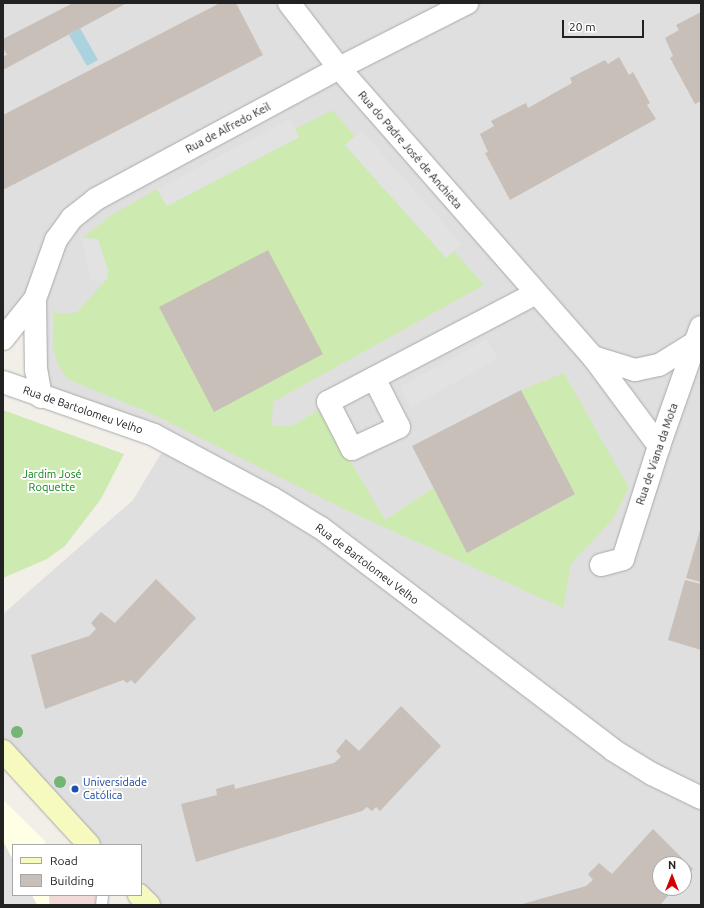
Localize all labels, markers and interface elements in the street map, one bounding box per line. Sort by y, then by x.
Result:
scale bar [564,12,646,38]
text: 20 m [569,20,596,33]
street label: Rua do Padre José de Anchieta [355,88,465,212]
street label: Rua de Alfredo Keil [183,100,273,156]
street label: Rua de Bartolomeu Velho [21,383,145,437]
street label: Rua de Viana da Mota [633,401,681,507]
park label: Jardim José Roquette [22,468,82,494]
street label: Rua de Bartolomeu Velho [313,521,421,607]
place label: Universidade Católica [83,776,147,802]
marker: Universidade Católica [70,784,80,794]
legend [12,844,142,896]
text: Road [50,854,78,867]
north arrow [652,856,692,896]
text: N [668,859,676,871]
text: Building [50,874,94,887]

